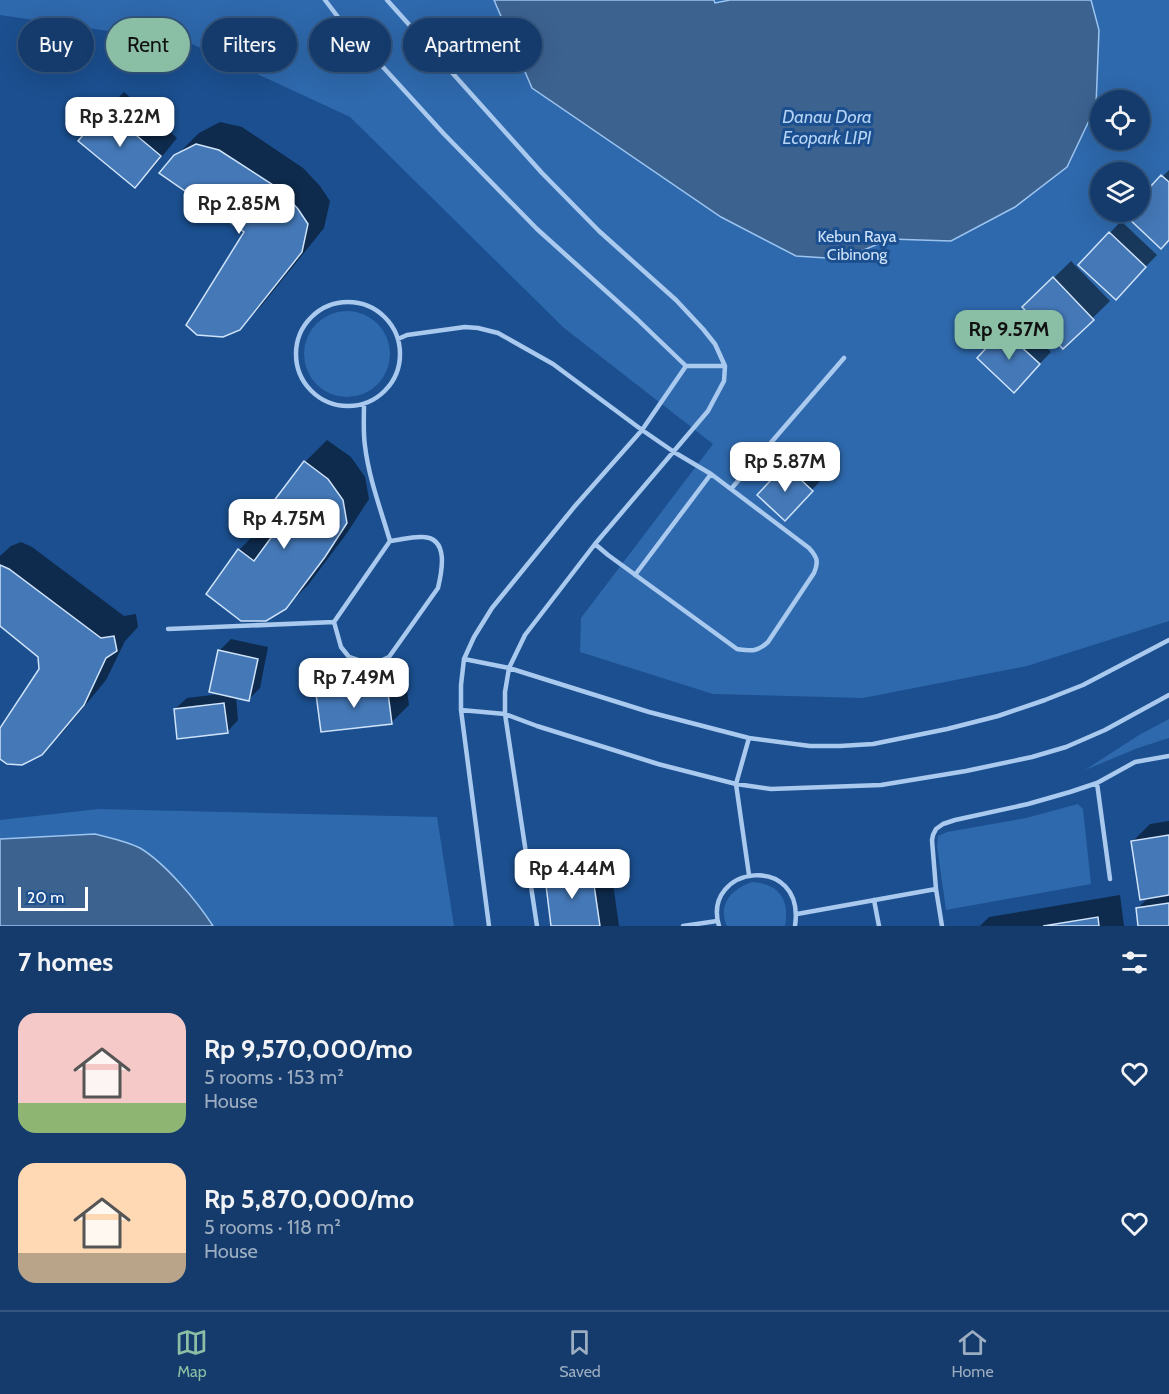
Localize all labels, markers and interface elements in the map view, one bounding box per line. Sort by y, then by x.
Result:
chip: Buy [18,18,94,72]
chip: Rent [106,18,190,72]
chip: Filters [202,18,297,72]
chip: New [309,18,391,72]
chip: Apartment [403,18,542,72]
map controls [1090,90,1150,222]
button: locate [1090,90,1150,150]
pin: Rp 3.22M [58,97,182,148]
text: Rp 3.22M [79,104,161,128]
water label: Danau Dora Ecopark LIPI [782,106,872,149]
button: layers [1090,162,1150,222]
pin: Rp 2.85M [177,184,301,235]
text: Rp 2.85M [198,191,280,215]
park label: Kebun Raya Cibinong [817,227,897,264]
pin: Rp 9.57M [947,310,1071,361]
text: Rp 9.57M [969,317,1049,341]
pin: Rp 5.87M [723,442,847,493]
text: Rp 5.87M [744,449,826,473]
pin: Rp 4.75M [222,499,346,550]
text: Rp 4.75M [243,506,325,530]
pin: Rp 7.49M [292,658,416,709]
text: Rp 7.49M [313,665,395,689]
pin: Rp 4.44M [510,849,634,900]
text: Rp 4.44M [529,856,615,880]
scale bar [18,884,88,912]
text: 20 m [27,888,64,907]
text: 7 homes [18,946,113,978]
icon: filters [1118,946,1151,979]
text: Rp 9,570,000/mo [204,1033,413,1065]
icon: home [66,1037,138,1109]
icon: heart [1118,1057,1151,1090]
text: 5 rooms · 153 m² [204,1065,344,1089]
text: House [204,1089,258,1113]
text: Rp 5,870,000/mo [204,1183,414,1215]
icon: home [66,1187,138,1259]
icon: heart [1118,1207,1151,1240]
text: 5 rooms · 118 m² [204,1215,341,1239]
text: House [204,1239,258,1263]
tab: Map [175,1326,208,1381]
tab: Saved [559,1326,601,1381]
tab: Home [952,1326,994,1381]

